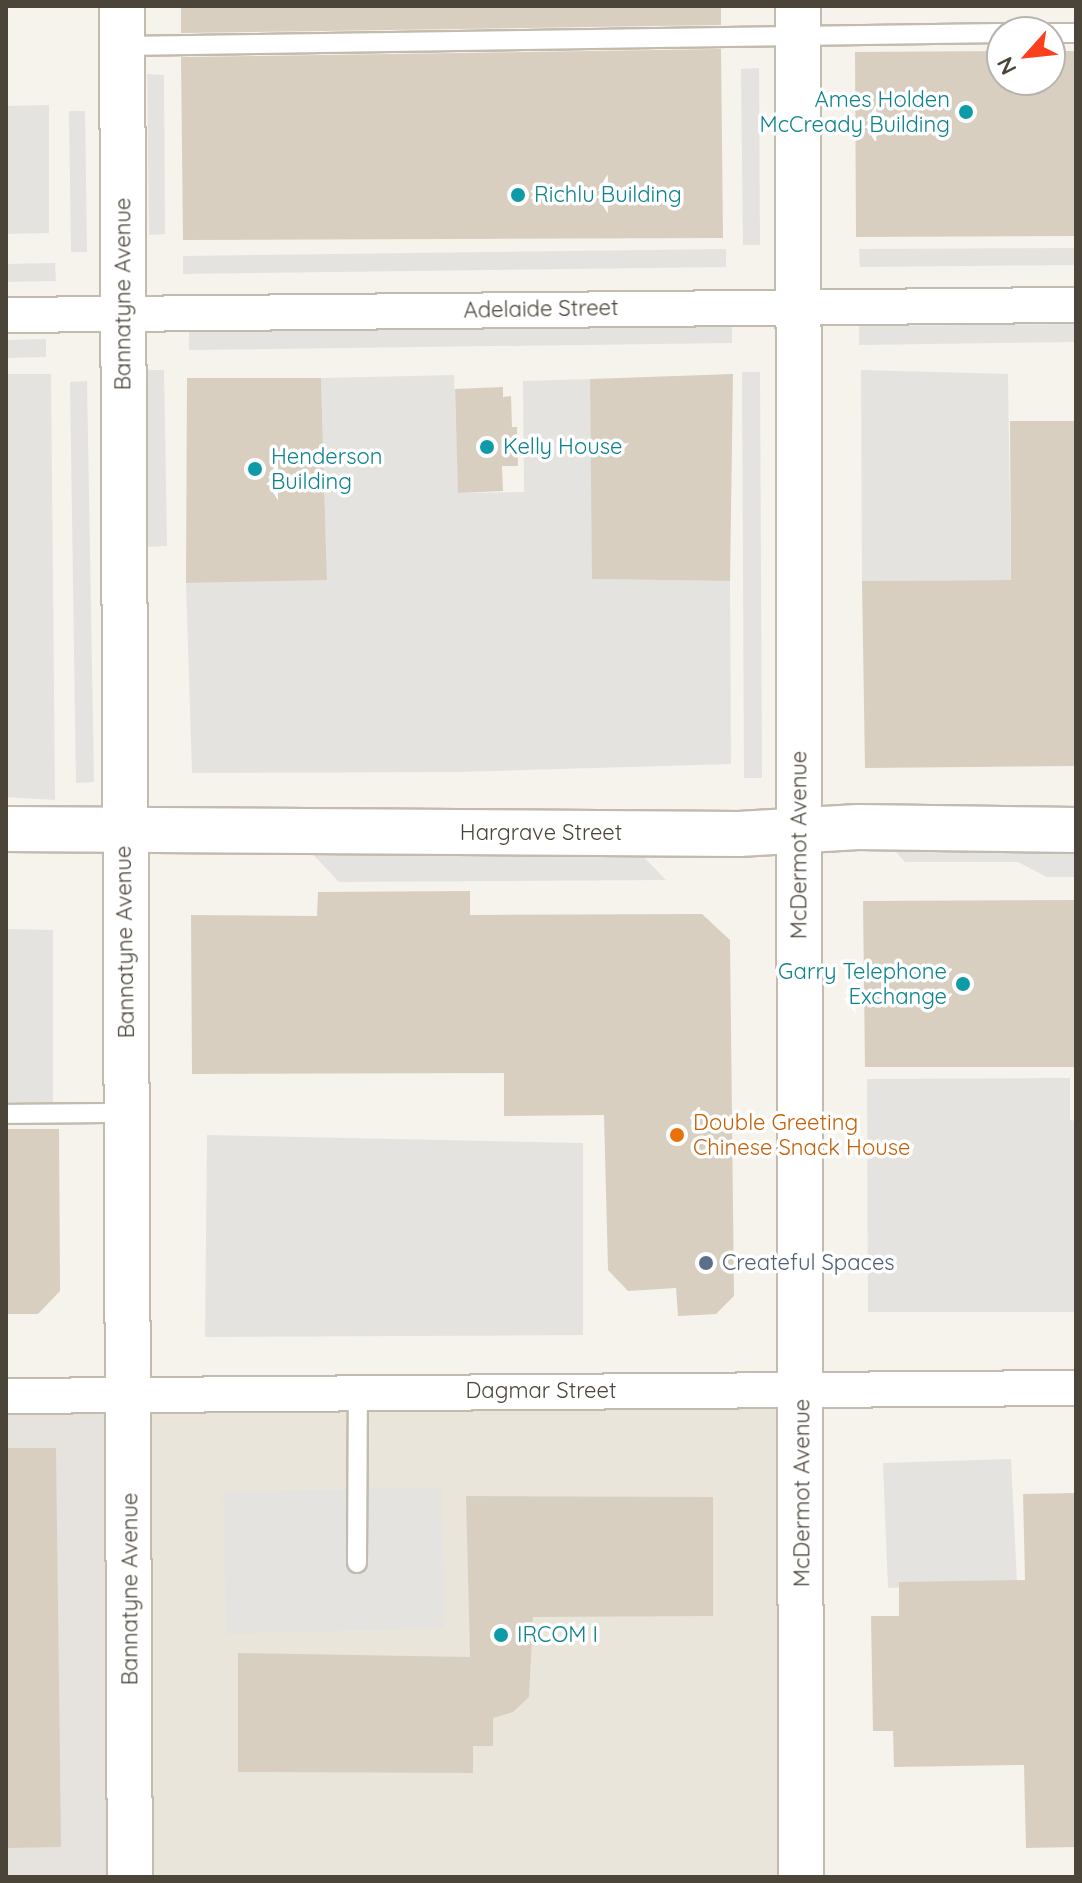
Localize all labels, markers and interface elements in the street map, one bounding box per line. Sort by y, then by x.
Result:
north arrow [986,16,1066,96]
text: N [990,52,1023,80]
place label: Ames Holden McCready Building [760,86,950,138]
marker: Ames Holden McCready Building [957,103,975,121]
place label: Richlu Building [534,182,682,208]
marker: Richlu Building [509,186,527,204]
street label: Bannatyne Avenue [110,198,136,390]
street label: Adelaide Street [463,294,619,324]
place label: Kelly House [503,434,623,460]
marker: Kelly House [478,438,496,456]
place label: Henderson Building [271,443,383,494]
marker: Henderson Building [246,460,264,478]
street label: McDermot Avenue [786,751,812,939]
street label: Hargrave Street [460,820,622,846]
street label: Bannatyne Avenue [110,845,140,1039]
place label: Garry Telephone Exchange [778,958,947,1010]
marker: Garry Telephone Exchange [954,975,972,993]
place label: Double Greeting Chinese Snack House [693,1109,910,1160]
marker: Double Greeting Chinese Snack House [668,1126,686,1144]
place label: Createful Spaces [722,1250,895,1276]
marker: Createful Spaces [697,1254,715,1272]
street label: Dagmar Street [466,1378,616,1404]
street label: McDermot Avenue [789,1399,815,1587]
street label: Bannatyne Avenue [117,1493,143,1685]
place label: IRCOM I [517,1622,598,1648]
marker: IRCOM I [492,1626,510,1644]

